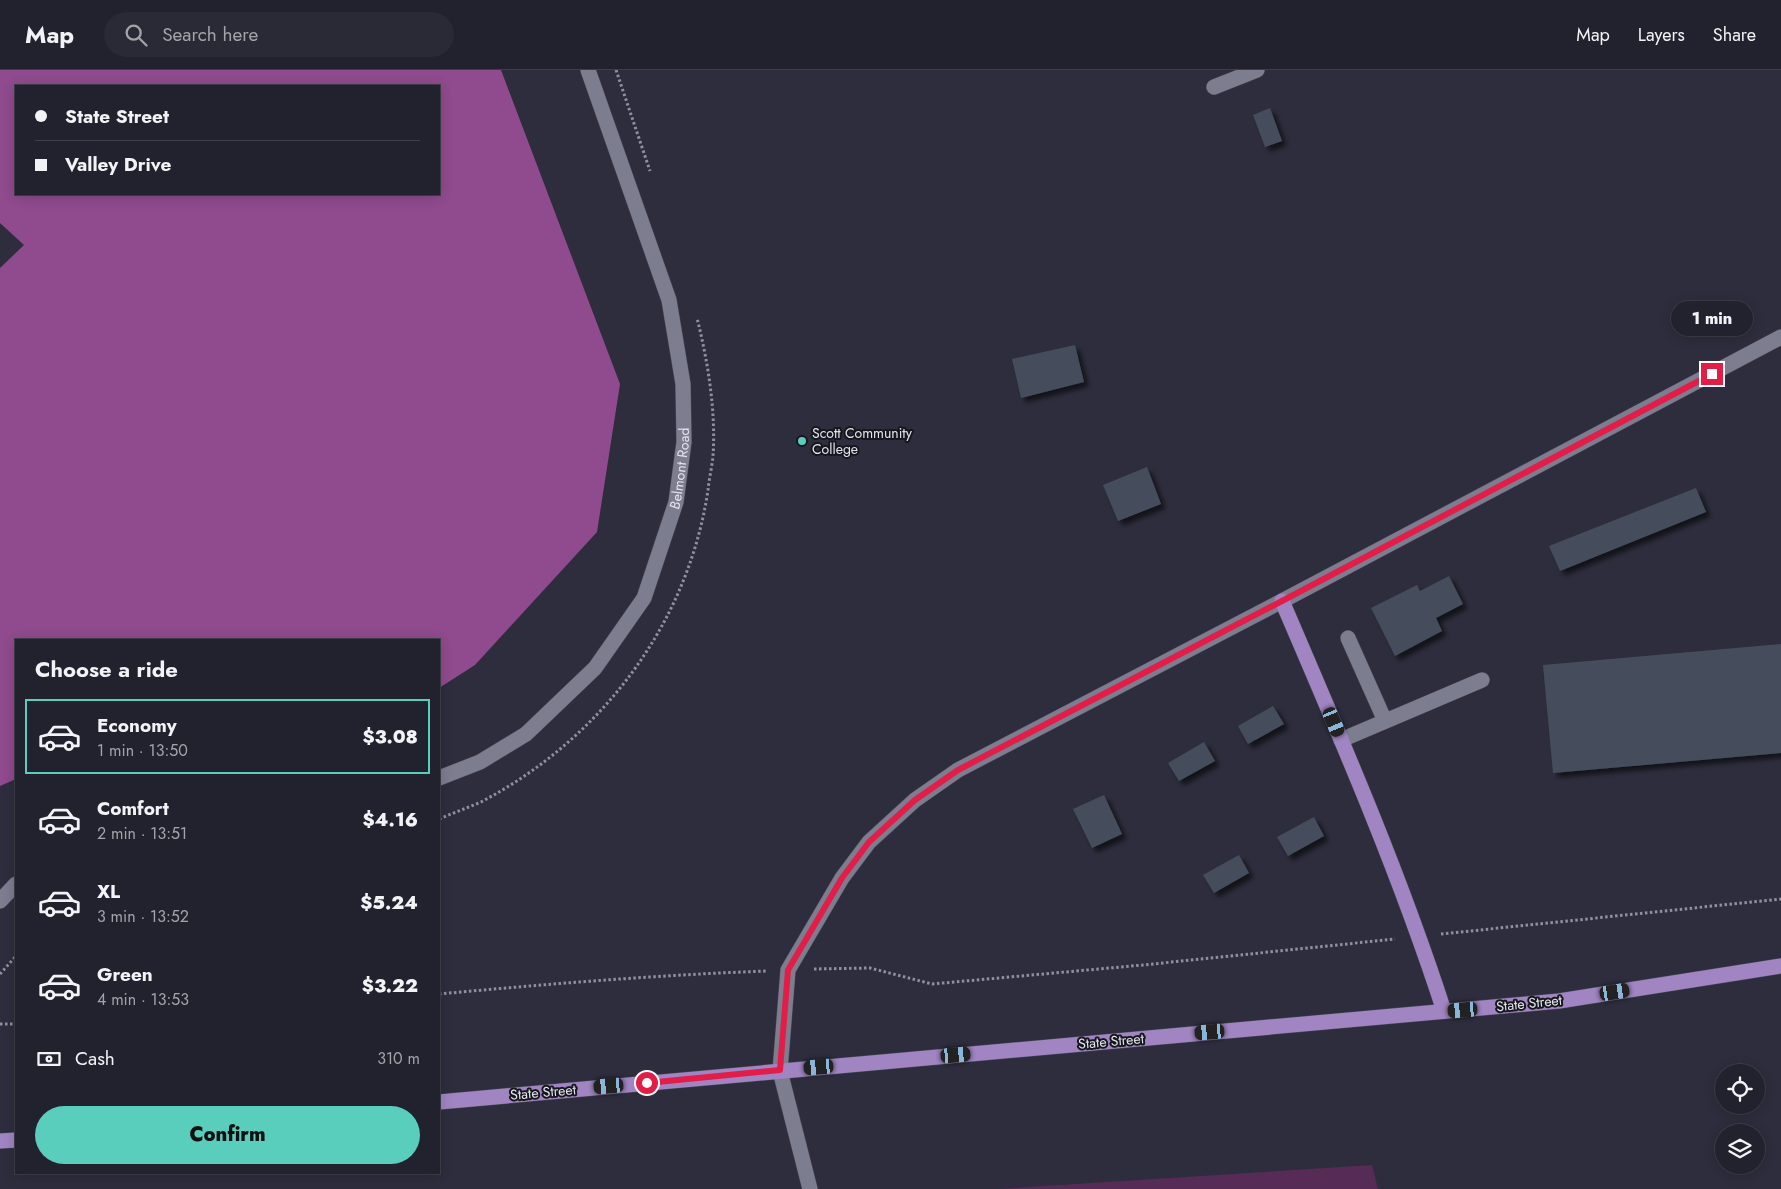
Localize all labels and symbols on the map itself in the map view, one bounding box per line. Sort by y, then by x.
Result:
callout: 1 min [1671,302,1753,336]
route end [1701,363,1723,385]
place label: Scott Community College [812,423,913,459]
street label: Belmont Road [664,427,694,512]
marker: Scott Community College [796,435,808,447]
car [1321,705,1346,739]
car [1599,982,1630,1002]
street label: State Street [1495,990,1563,1016]
car [1447,1001,1478,1019]
car [1194,1023,1225,1041]
street label: State Street [1077,1028,1145,1054]
car [940,1046,971,1064]
car [803,1058,834,1076]
route start [636,1072,658,1094]
car [593,1077,624,1095]
street label: State Street [509,1079,577,1105]

